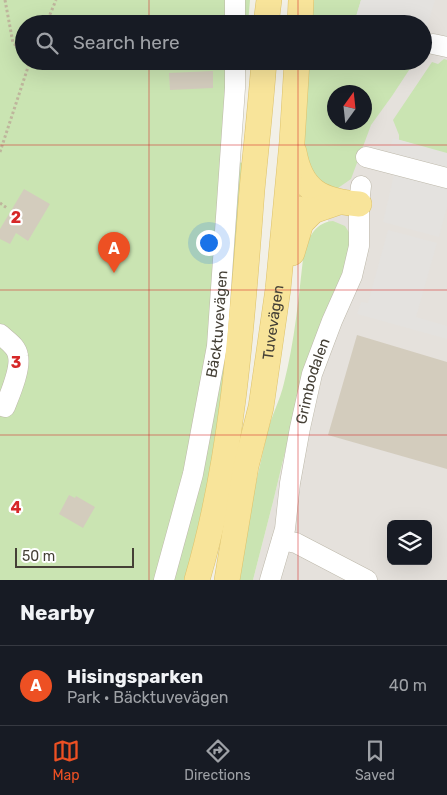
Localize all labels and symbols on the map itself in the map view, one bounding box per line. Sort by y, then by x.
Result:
north arrow [327,85,372,130]
text: 2 [11,208,21,227]
your location [196,230,222,256]
pin: A [98,232,130,273]
street label: Bäcktuvevägen [202,270,231,379]
street label: Tuvevägen [259,284,287,361]
street label: Grimbodalen [292,335,334,426]
text: 3 [11,353,21,372]
text: 4 [11,498,22,517]
scale bar [15,545,134,568]

